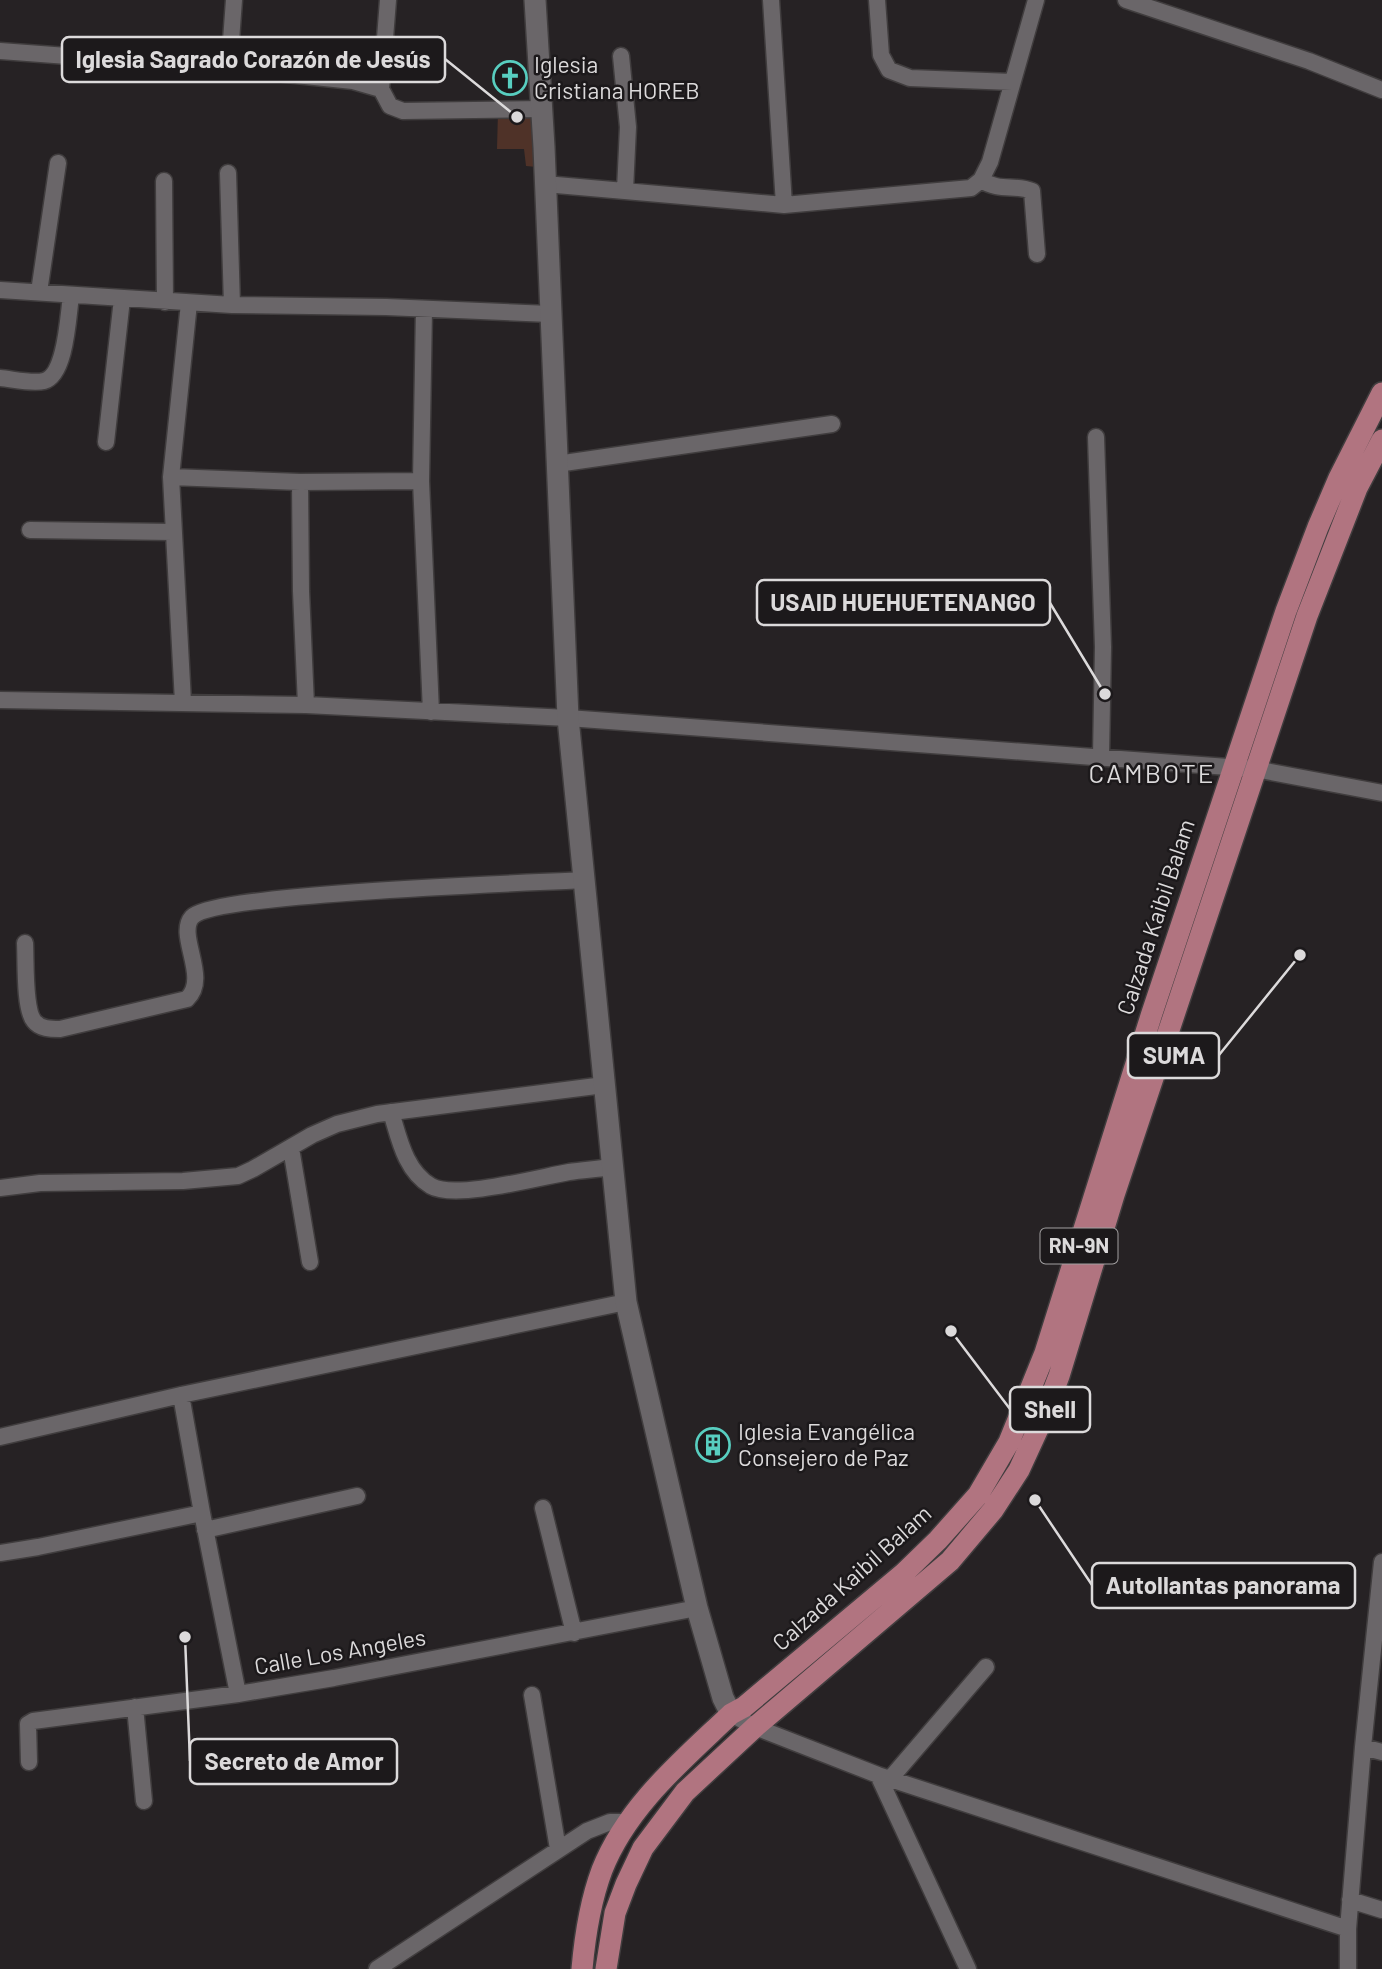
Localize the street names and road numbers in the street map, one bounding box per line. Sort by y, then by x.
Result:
street label: Calzada Kaibil Balam [1110,815,1200,1018]
road number: RN-9N [1040,1228,1118,1264]
street label: Calzada Kaibil Balam [766,1499,936,1656]
street label: Calle Los Angeles [252,1622,428,1680]

